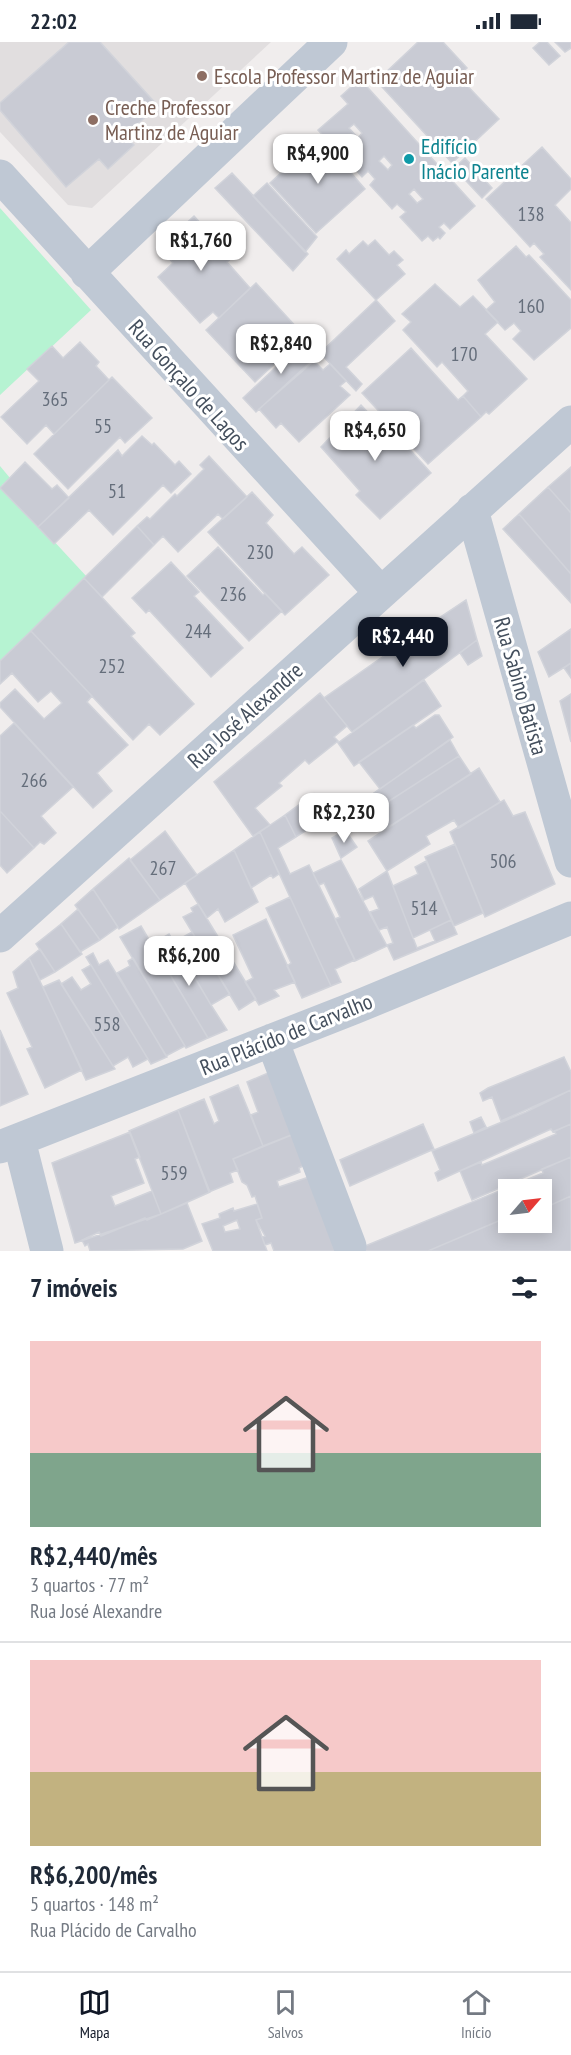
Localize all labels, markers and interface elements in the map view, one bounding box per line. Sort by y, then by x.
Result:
text: 22:02 [30,7,78,35]
place label: Escola Professor Martinz de Aguiar [214,62,474,90]
marker: Escola Professor Martinz de Aguiar [195,69,209,83]
place label: Creche Professor Martinz de Aguiar [105,93,238,146]
marker: Creche Professor Martinz de Aguiar [86,113,100,127]
place label: Edifício Inácio Parente [421,132,529,185]
pin: R$4,900 [263,134,373,185]
text: R$4,900 [287,140,349,166]
marker: Edifício Inácio Parente [402,152,416,166]
house number: 138 [518,201,545,227]
pin: R$1,760 [146,221,256,272]
text: R$1,760 [170,227,232,253]
house number: 160 [518,293,545,319]
street label: Rua Gonçalo de Lagos [123,314,255,456]
pin: R$2,840 [226,324,336,375]
text: R$2,840 [250,330,312,356]
house number: 170 [451,341,478,367]
house number: 365 [42,386,69,412]
pin: R$4,650 [320,411,430,462]
house number: 55 [94,413,112,439]
text: R$4,650 [344,417,406,443]
house number: 51 [108,478,126,504]
house number: 230 [247,539,274,565]
house number: 236 [220,581,247,607]
street label: Rua Sabino Batista [488,614,554,758]
pin: R$2,440 [348,617,458,668]
house number: 244 [185,618,212,644]
text: R$2,440 [372,623,434,649]
house number: 252 [99,653,126,679]
street label: Rua José Alexandre [182,656,308,774]
house number: 266 [21,767,48,793]
pin: R$2,230 [289,793,399,844]
text: R$2,230 [313,799,375,825]
house number: 506 [490,848,517,874]
house number: 267 [150,855,177,881]
house number: 514 [411,895,438,921]
pin: R$6,200 [134,936,244,987]
text: R$6,200 [158,942,220,968]
street label: Rua Plácido de Carvalho [196,987,376,1081]
house number: 558 [94,1011,121,1037]
house number: 559 [161,1160,188,1186]
north arrow [498,1179,552,1233]
map controls [498,1179,552,1233]
text: 7 imóveis [30,1271,117,1304]
icon: filters [508,1271,541,1304]
icon: home [232,1380,340,1488]
text: R$2,440/mês [30,1539,157,1572]
text: 3 quartos · 77 m² [30,1572,149,1598]
text: Rua José Alexandre [30,1598,162,1624]
icon: home [232,1699,340,1807]
text: R$6,200/mês [30,1858,157,1891]
text: 5 quartos · 148 m² [30,1891,159,1917]
text: Rua Plácido de Carvalho [30,1917,197,1943]
tab: Mapa [78,1986,111,2042]
tab: Salvos [268,1986,303,2042]
tab: Início [460,1986,493,2042]

